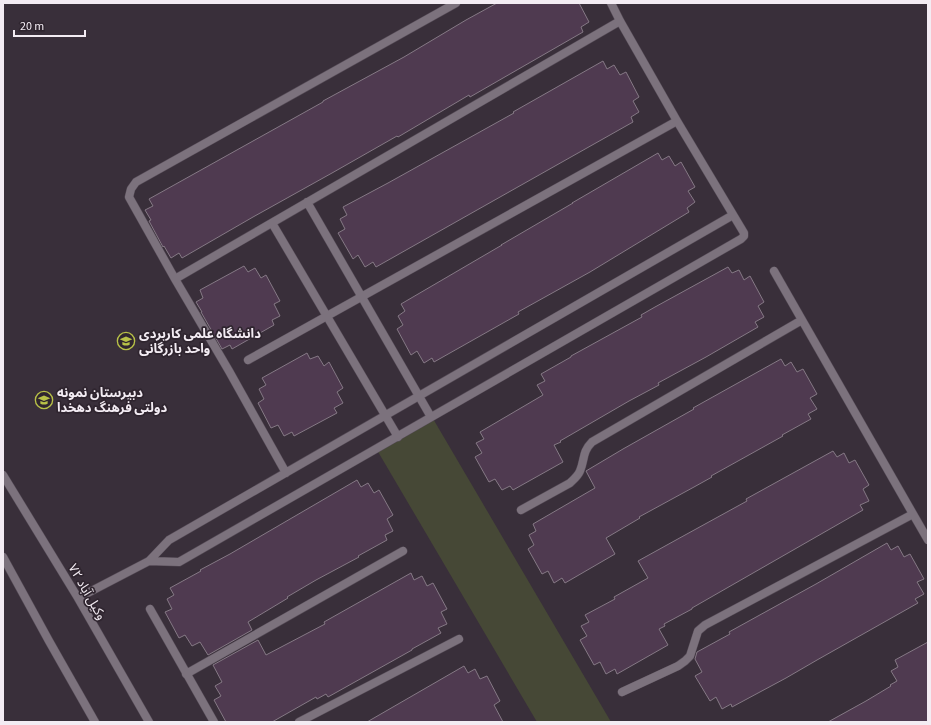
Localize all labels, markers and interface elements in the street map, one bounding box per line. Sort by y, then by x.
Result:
scale bar [14,12,85,38]
text: 20 m [20,18,44,35]
place label: دانشگاه علمی کاربردی واحد بازرگانی [139,325,261,358]
school or university icon: دانشگاه علمی کاربردی واحد بازرگانی [116,331,136,351]
place label: دبیرستان نمونه دولتی فرهنگ دهخدا [57,384,167,417]
school or university icon: دبیرستان نمونه دولتی فرهنگ دهخدا [34,390,54,410]
street label: ۷۲ وکیل آباد [64,561,110,624]

